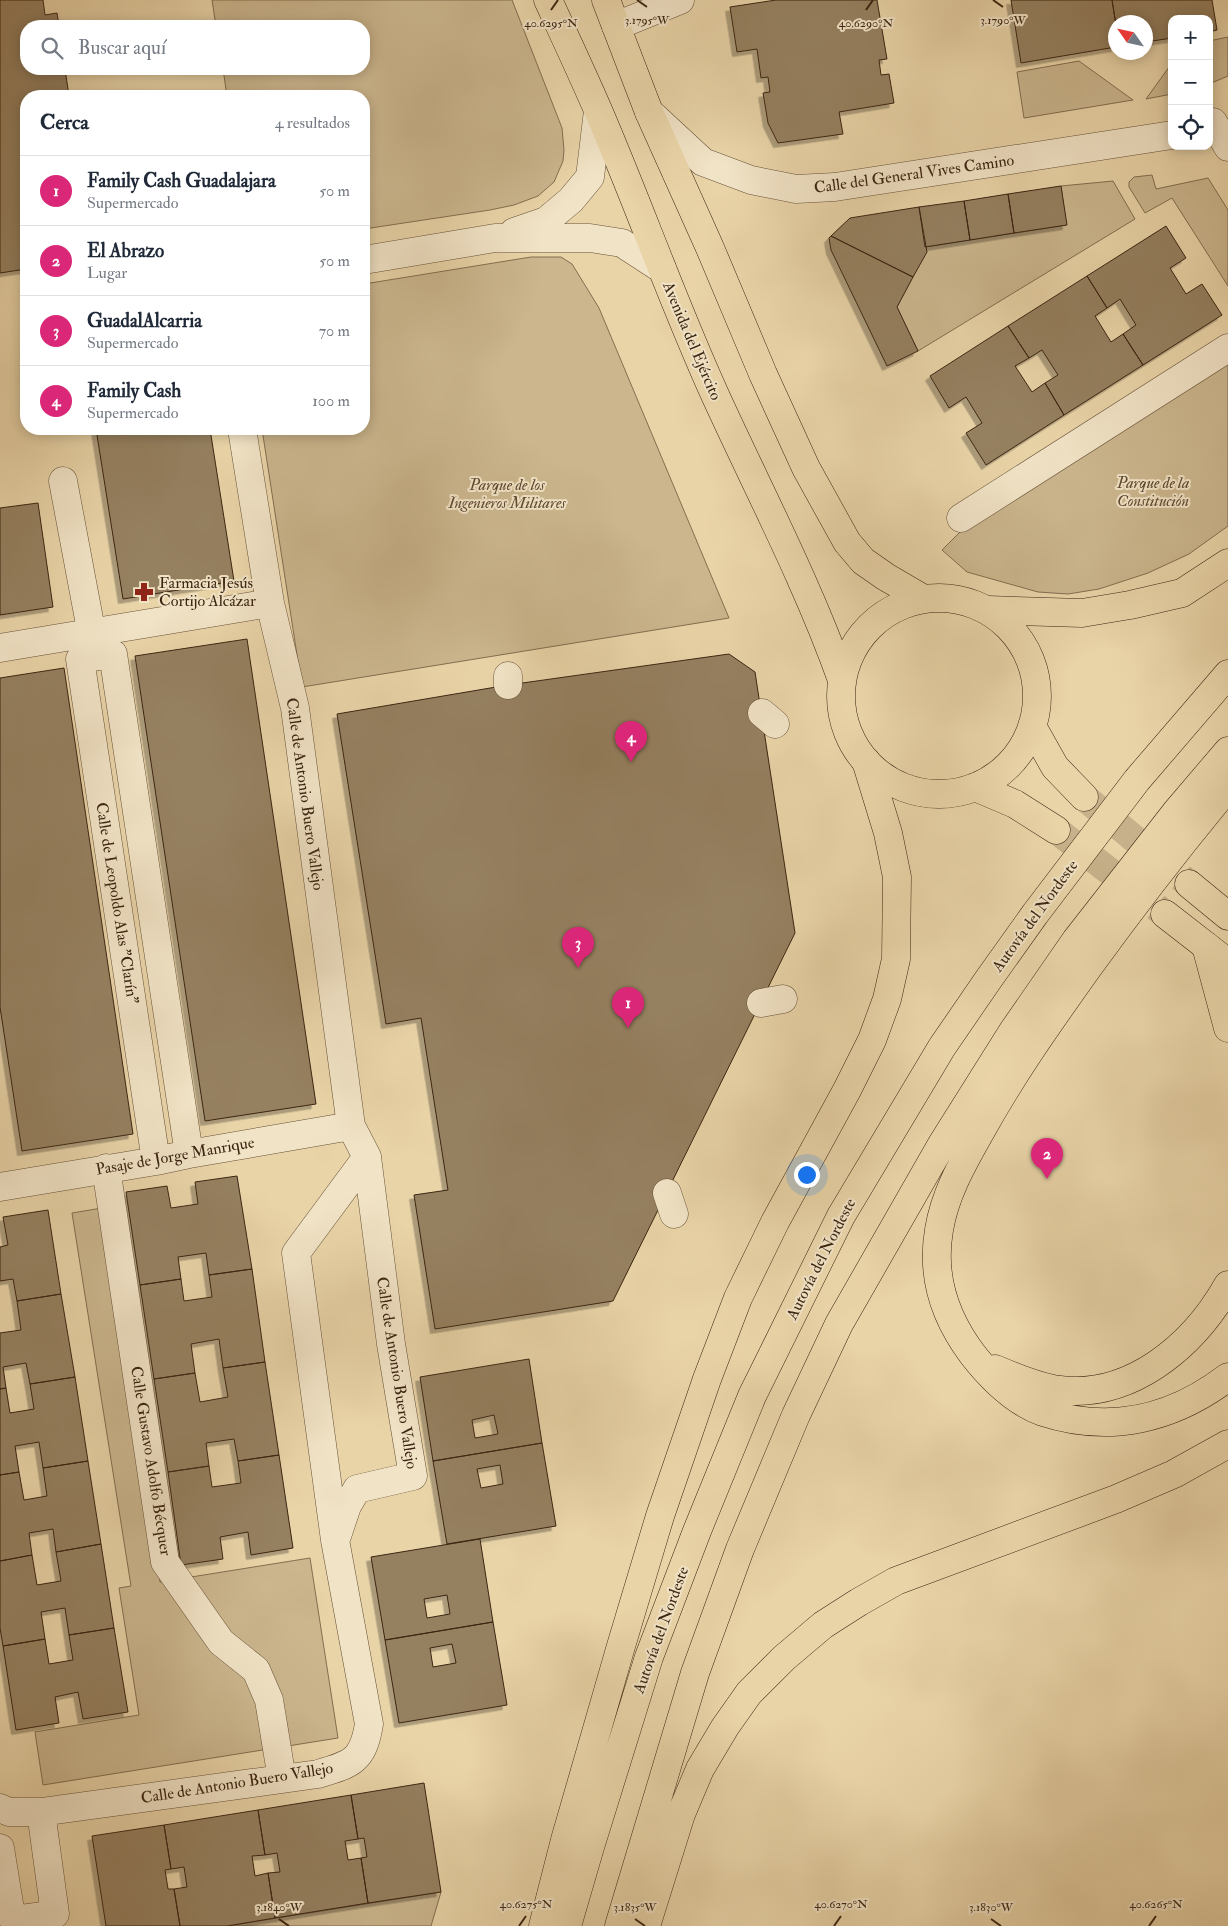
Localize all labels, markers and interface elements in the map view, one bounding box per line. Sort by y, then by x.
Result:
text: 3.1795°W [625,13,670,28]
text: 3.1790°W [980,13,1027,28]
north arrow [1108,15,1153,60]
map controls [1168,15,1213,150]
button: + [1168,15,1213,60]
text: 40.6295°N [524,16,578,31]
text: 40.6290°N [839,16,893,31]
search box [20,20,370,75]
icon: search [38,34,66,62]
text: Buscar aquí [78,36,166,60]
button: − [1168,60,1213,105]
button: locate [1168,105,1213,150]
text: Cerca [40,109,89,136]
text: 4 resultados [275,113,350,133]
street label: Calle del General Vives Camino [813,150,1016,198]
text: Family Cash Guadalajara [87,169,276,193]
text: 1 [53,181,59,201]
text: 50 m [319,181,350,201]
text: Supermercado [87,193,178,213]
text: El Abrazo [87,239,164,263]
text: 2 [52,251,60,271]
text: 50 m [319,251,350,271]
text: Lugar [87,263,127,283]
street label: Avenida del Ejército [658,278,726,404]
text: GuadalAlcarria [87,309,202,333]
text: 3 [53,321,59,341]
text: 70 m [319,321,350,341]
text: Supermercado [87,333,178,353]
text: Family Cash [87,379,181,403]
text: 4 [52,391,60,411]
text: 100 m [312,391,350,411]
text: Supermercado [87,403,178,423]
park label: Parque de la Constitución [1116,473,1189,511]
park label: Parque de los Ingenieros Militares [447,475,566,513]
place label: Farmacia Jesús Cortijo Alcázar [159,573,256,611]
pharmacy icon: Farmacia Jesús Cortijo Alcázar [133,581,155,603]
street label: Calle de Antonio Buero Vallejo [282,696,328,892]
pin: 4 [615,721,647,762]
street label: Calle de Leopoldo Alas "Clarín" [90,801,143,1005]
street label: Autovía del Nordeste [987,856,1083,977]
pin: 3 [562,927,594,968]
pin: 1 [612,987,644,1028]
street label: Pasaje de Jorge Manrique [94,1132,256,1181]
pin: 2 [1031,1138,1063,1179]
your location [794,1162,820,1188]
street label: Autovía del Nordeste [781,1195,860,1324]
street label: Calle de Antonio Buero Vallejo [372,1276,422,1471]
street label: Calle Gustavo Adolfo Bécquer [126,1365,176,1557]
street label: Autovía del Nordeste [628,1564,693,1697]
street label: Calle de Antonio Buero Vallejo [140,1758,335,1808]
text: 40.6275°N [500,1897,553,1912]
text: 40.6270°N [814,1897,868,1912]
text: 40.6265°N [1129,1897,1183,1912]
text: 3.1840°W [256,1900,303,1915]
text: 3.1835°W [613,1900,657,1915]
text: 3.1830°W [969,1900,1014,1915]

